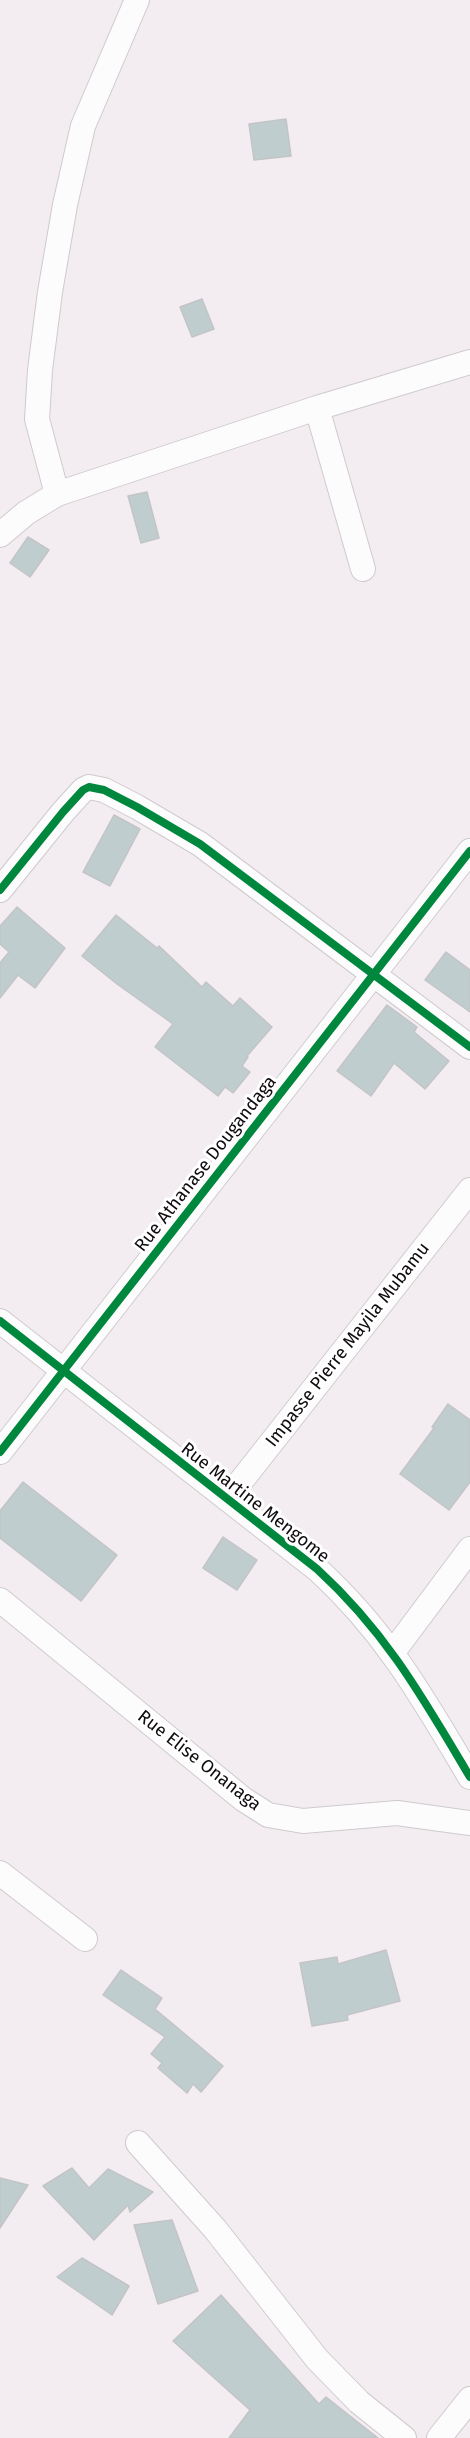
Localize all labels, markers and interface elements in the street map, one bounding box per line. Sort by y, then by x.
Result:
street label: Rue Athanase Dougandaga [131,1072,281,1256]
street label: Impasse Pierre Mayila Mubamu [262,1239,434,1451]
street label: Rue Martine Mengome [176,1438,334,1568]
street label: Rue Elise Onanaga [133,1706,265,1816]

